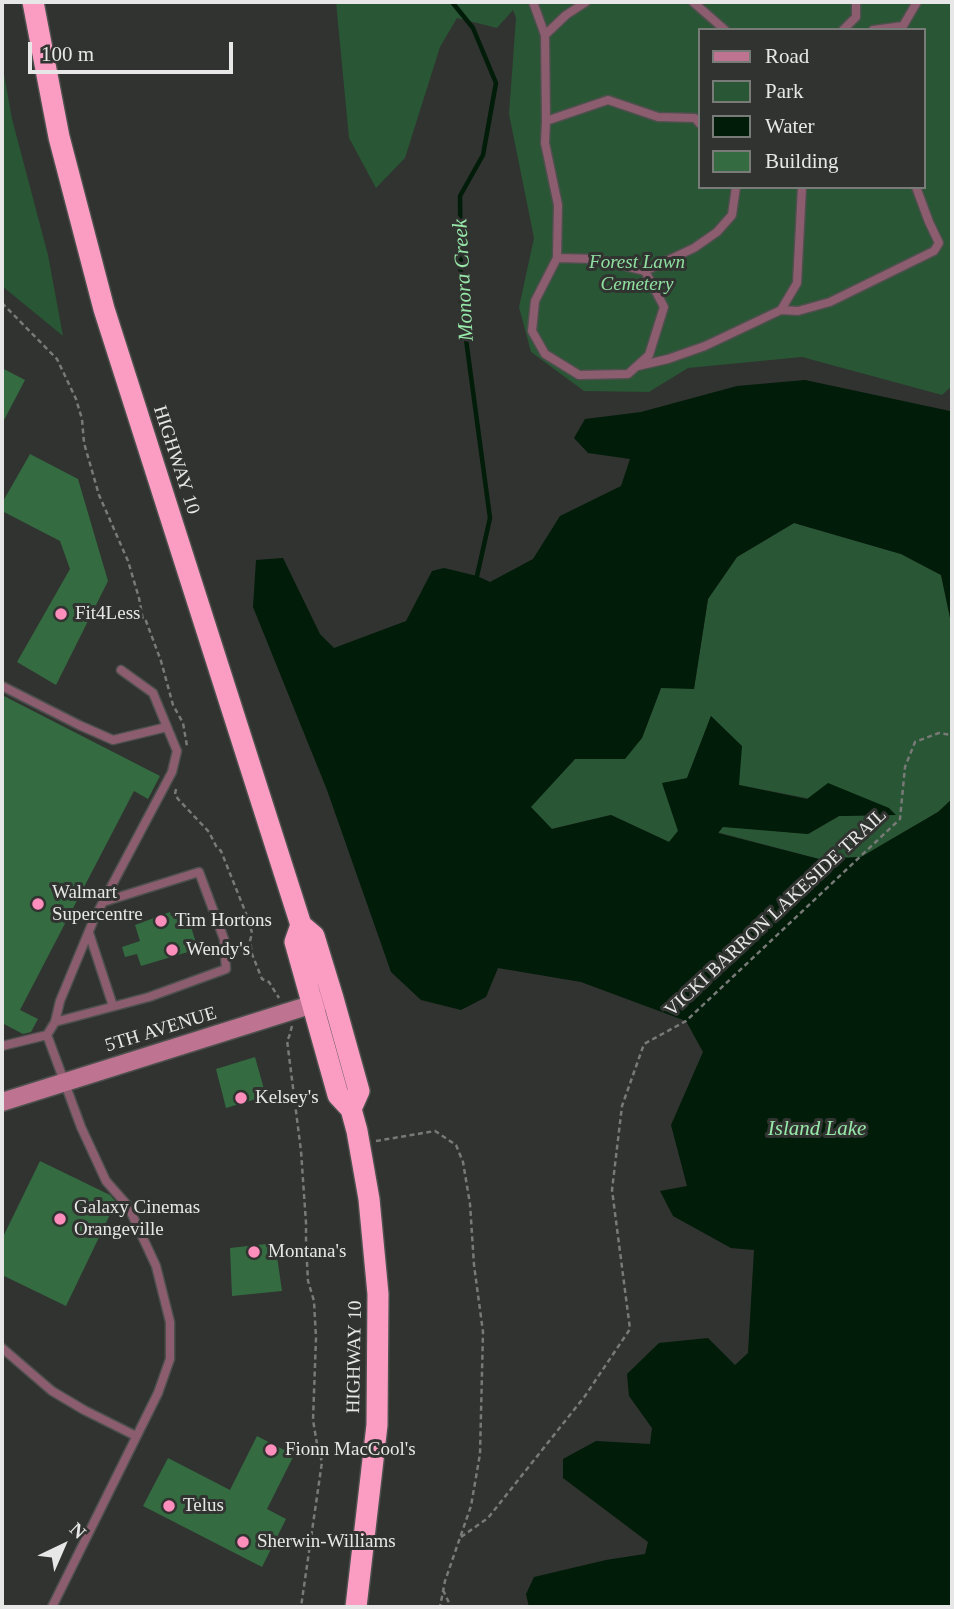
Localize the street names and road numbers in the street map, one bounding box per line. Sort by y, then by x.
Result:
street label: HIGHWAY 10 [148,403,204,517]
street label: VICKI BARRON LAKESIDE TRAIL [660,804,892,1022]
street label: 5TH AVENUE [103,1002,219,1058]
street label: HIGHWAY 10 [343,1300,367,1414]

